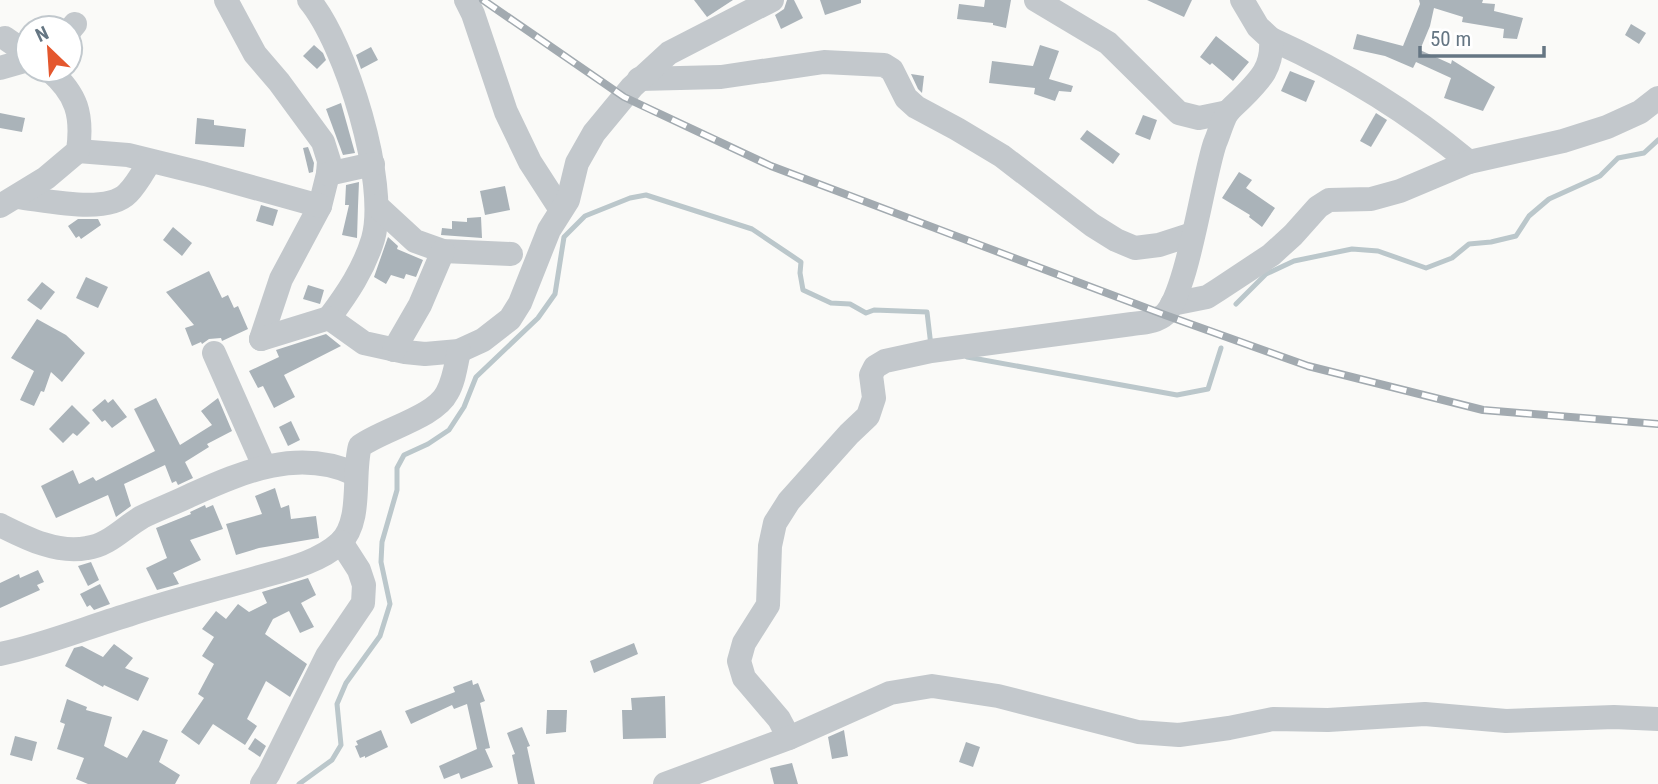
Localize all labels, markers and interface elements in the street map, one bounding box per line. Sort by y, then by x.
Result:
north arrow [14,14,84,84]
scale bar [1420,14,1544,58]
text: N [32,21,52,47]
text: 50 m [1430,27,1471,51]

